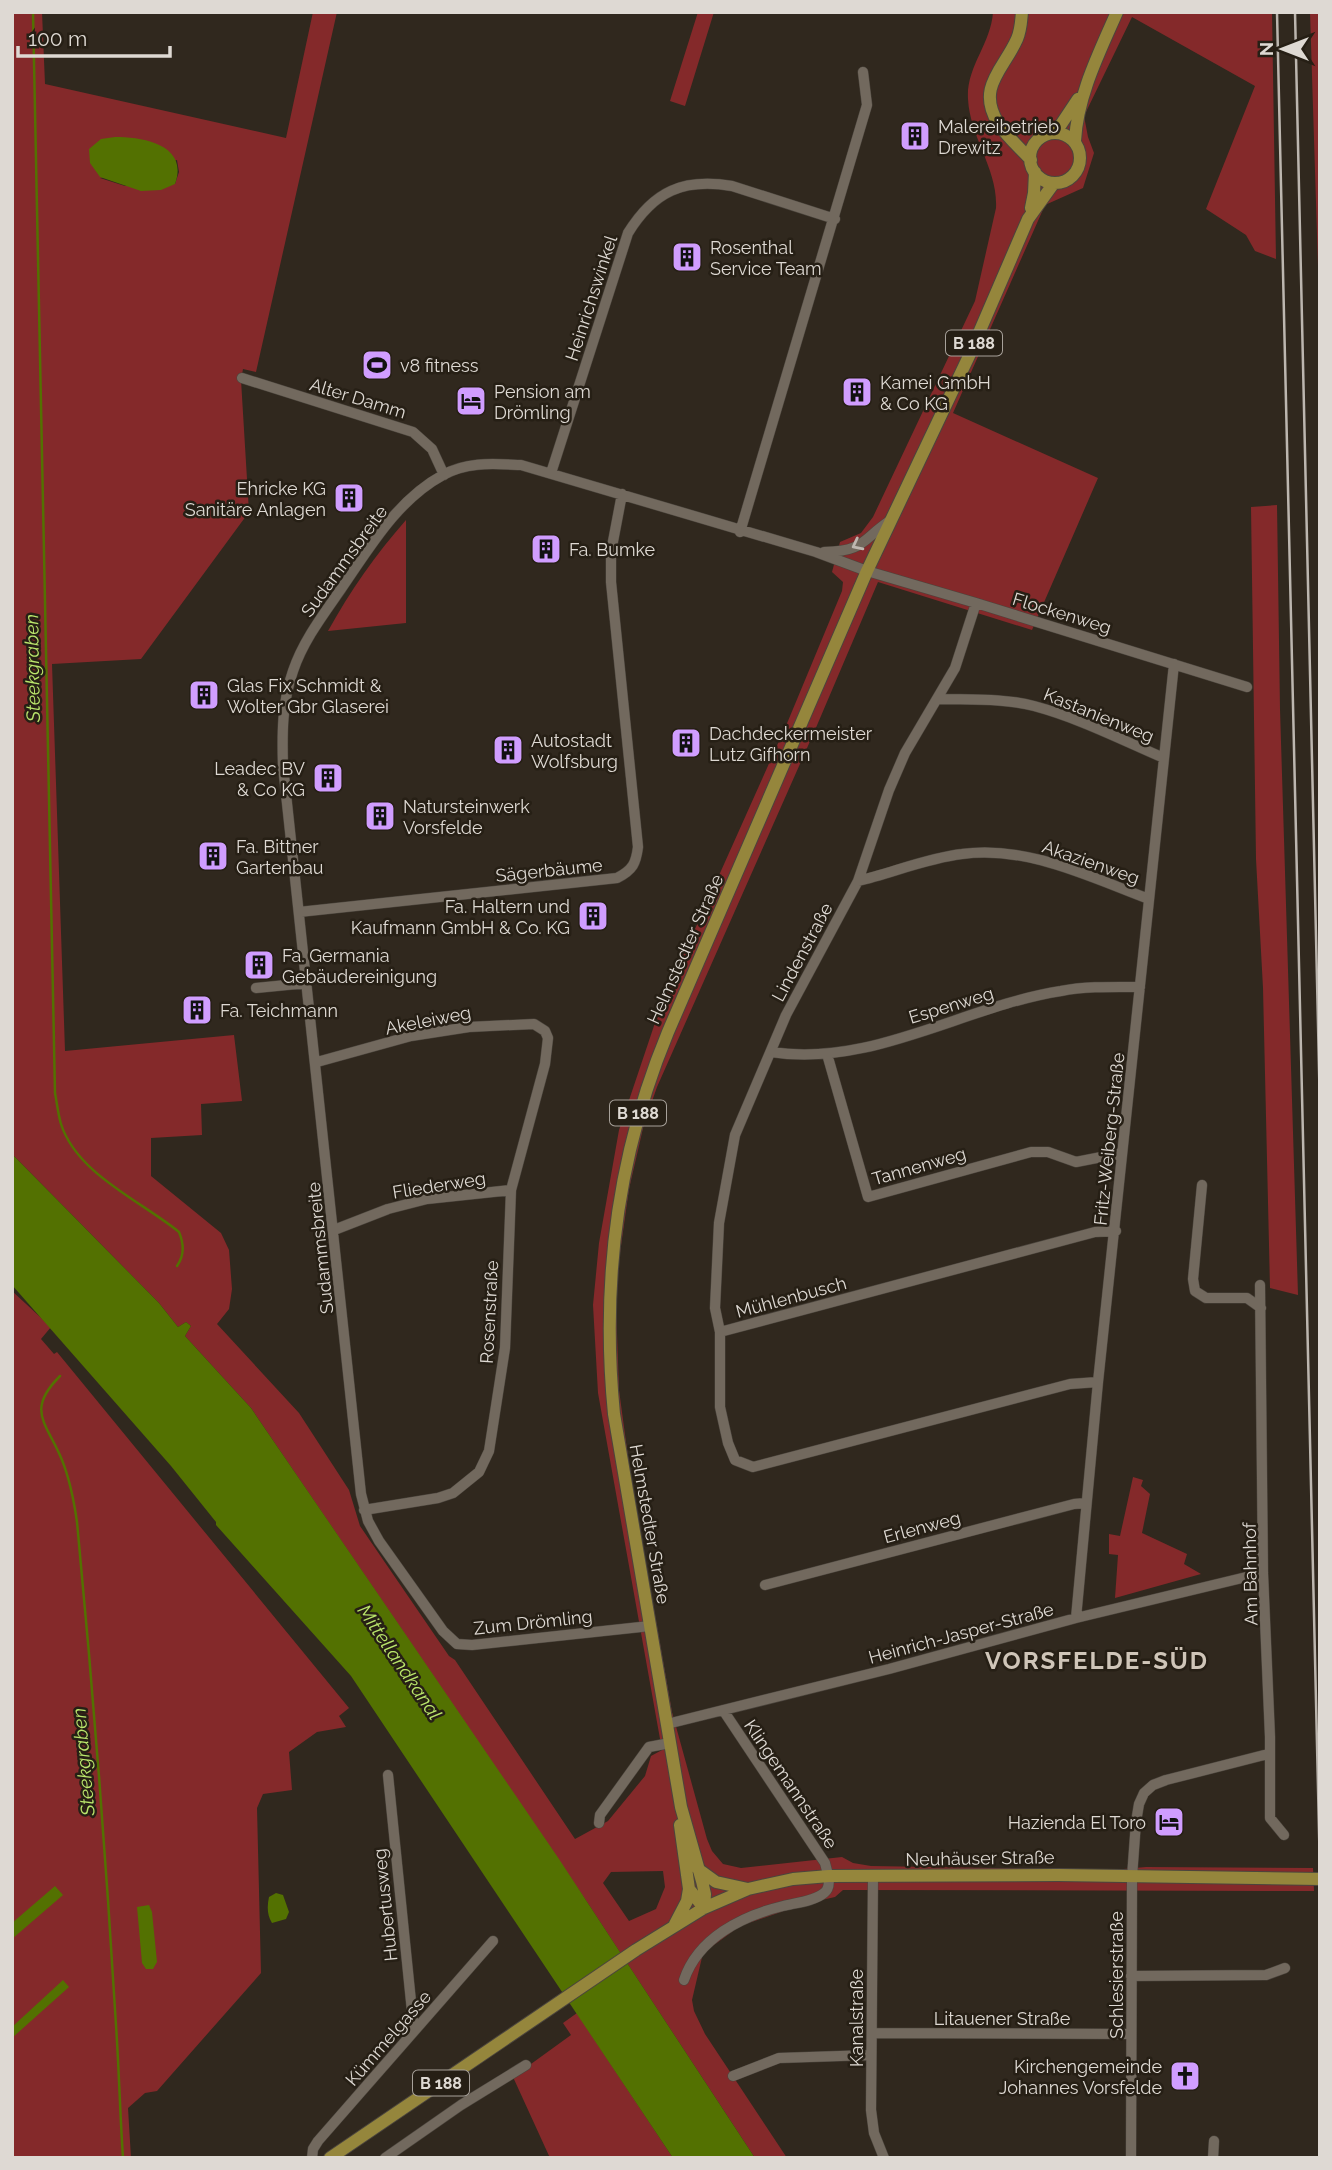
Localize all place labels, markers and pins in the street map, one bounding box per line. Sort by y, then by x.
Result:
place label: Malereibetrieb Drewitz [938,116,1059,158]
building icon: Malereibetrieb Drewitz [898,119,932,153]
place label: Rosenthal Service Team [710,237,822,279]
building icon: Rosenthal Service Team [670,240,704,274]
sports icon: v8 fitness [360,348,394,382]
place label: v8 fitness [400,355,479,376]
place label: Kamei GmbH & Co KG [880,372,991,414]
building icon: Kamei GmbH & Co KG [840,375,874,409]
place label: Pension am Drömling [494,381,591,423]
hotel icon: Pension am Drömling [454,384,488,418]
place label: Ehricke KG Sanitäre Anlagen [185,478,326,520]
building icon: Ehricke KG Sanitäre Anlagen [332,481,366,515]
building icon: Fa. Bumke [529,532,563,566]
place label: Fa. Bumke [569,539,656,560]
place label: Glas Fix Schmidt & Wolter Gbr Glaserei [227,675,389,717]
building icon: Glas Fix Schmidt & Wolter Gbr Glaserei [187,678,221,712]
place label: Dachdeckermeister Lutz Gifhorn [709,723,873,765]
building icon: Dachdeckermeister Lutz Gifhorn [669,726,703,760]
place label: Autostadt Wolfsburg [531,730,618,772]
building icon: Autostadt Wolfsburg [491,733,525,767]
place label: Leadec BV & Co KG [214,758,305,800]
building icon: Leadec BV & Co KG [311,761,345,795]
place label: Natursteinwerk Vorsfelde [403,796,530,838]
building icon: Natursteinwerk Vorsfelde [363,799,397,833]
place label: Fa. Bittner Gartenbau [236,836,324,878]
building icon: Fa. Bittner Gartenbau [196,839,230,873]
place label: Fa. Haltern und Kaufmann GmbH & Co. KG [351,896,570,938]
building icon: Fa. Haltern und Kaufmann GmbH & Co. KG [576,899,610,933]
place label: Fa. Germania Gebäudereinigung [282,945,437,987]
building icon: Fa. Germania Gebäudereinigung [242,948,276,982]
building icon: Fa. Teichmann [180,993,214,1027]
place label: Fa. Teichmann [220,1000,338,1021]
hotel icon: Hazienda El Toro [1152,1805,1186,1839]
place label: Hazienda El Toro [1008,1812,1146,1833]
place label: Kirchengemeinde Johannes Vorsfelde [999,2056,1162,2098]
church icon: Kirchengemeinde Johannes Vorsfelde [1168,2059,1202,2093]

